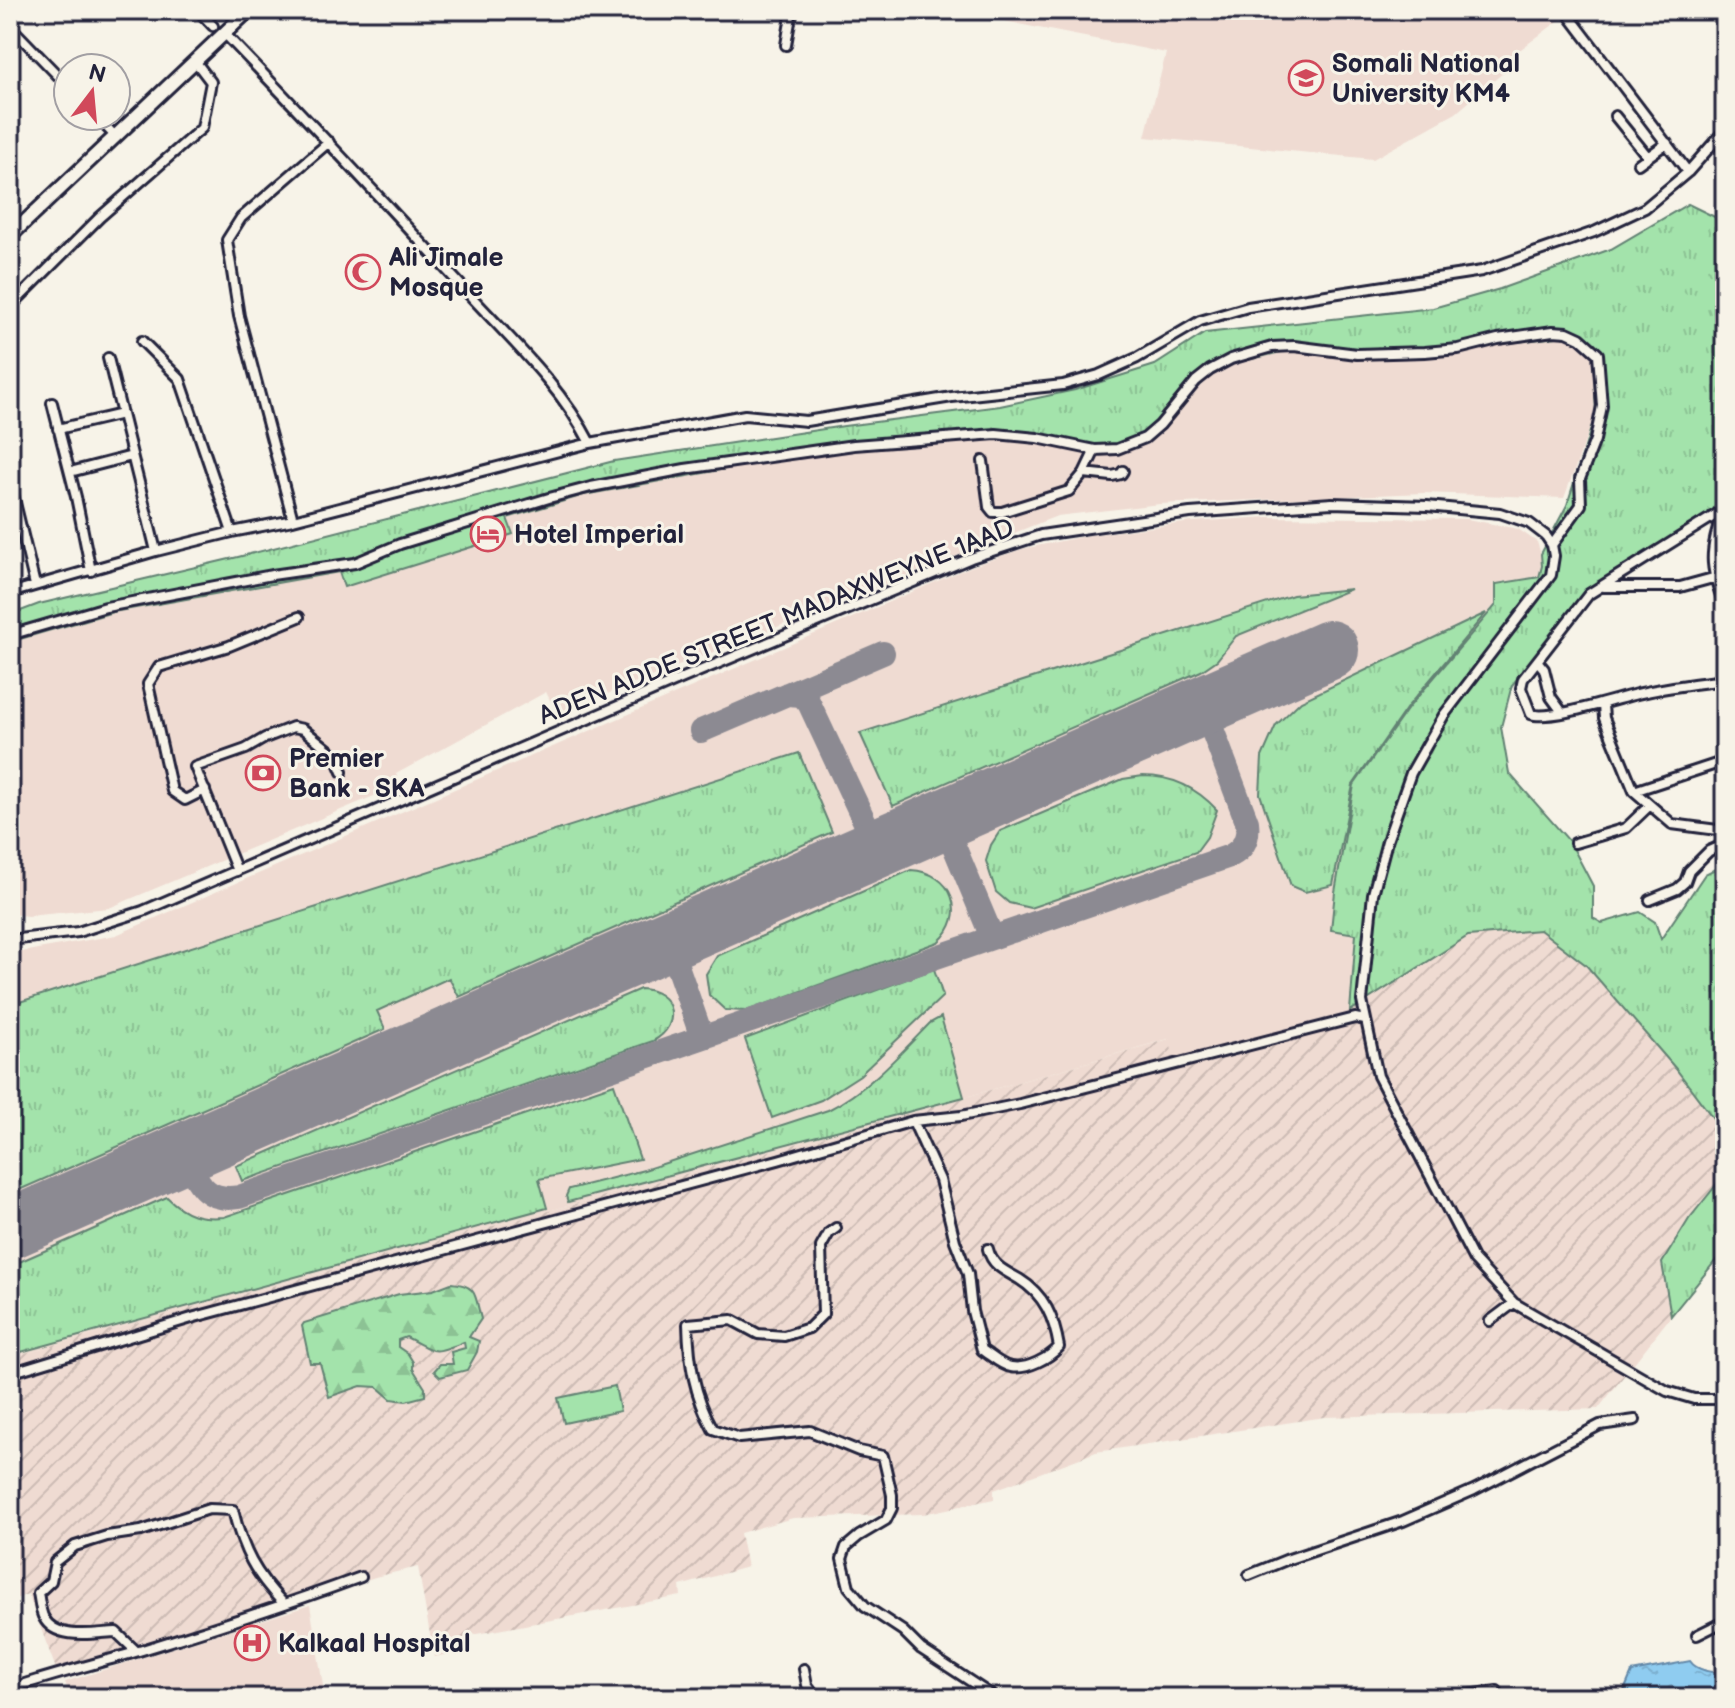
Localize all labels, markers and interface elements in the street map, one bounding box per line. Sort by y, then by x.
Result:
place label: Somali National University KM4 [1332,49,1520,110]
north arrow [52,52,132,132]
text: N [85,59,109,89]
school or university icon: Somali National University KM4 [1287,59,1325,97]
place label: Ali Jimale Mosque [388,243,503,304]
mosque icon: Ali Jimale Mosque [344,253,382,291]
street label: ADEN ADDE STREET MADAXWEYNE 1AAD [534,513,1019,732]
hotel icon: Hotel Imperial [469,515,507,553]
place label: Hotel Imperial [514,520,684,551]
place label: Premier Bank - SKA [289,744,425,805]
bank icon: Premier Bank - SKA [244,754,282,792]
hospital icon: Kalkaal Hospital [233,1624,271,1662]
place label: Kalkaal Hospital [278,1629,470,1660]

